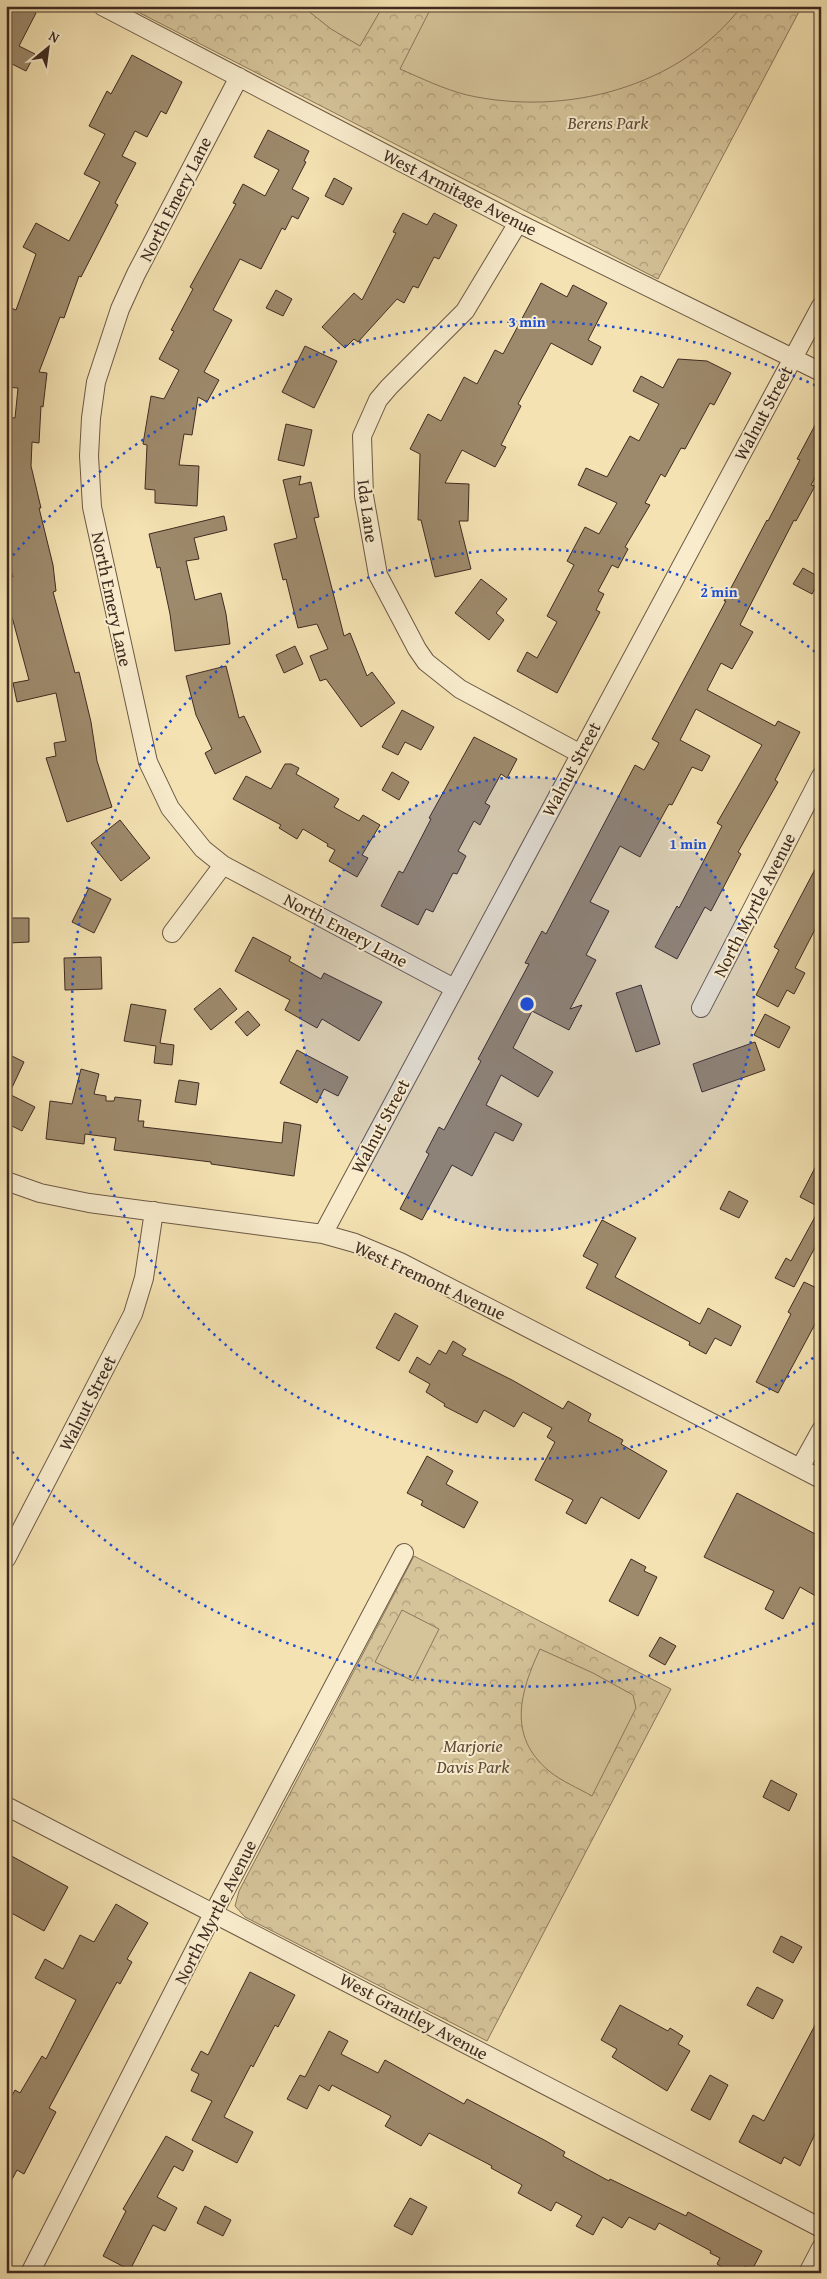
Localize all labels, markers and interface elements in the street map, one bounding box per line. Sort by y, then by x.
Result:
north arrow [22,22,72,72]
text: N [45,26,64,48]
park label: Berens Park [566,109,649,136]
street label: North Emery Lane [132,132,218,266]
street label: West Armitage Avenue [378,141,542,243]
text: 3 min [508,311,546,332]
street label: Walnut Street [727,360,800,465]
street label: Ida Lane [350,478,386,544]
street label: North Emery Lane [85,529,139,669]
text: 2 min [700,581,738,602]
street label: Walnut Street [535,716,608,821]
street label: North Myrtle Avenue [706,828,802,982]
text: 1 min [669,833,707,854]
street label: North Emery Lane [279,886,413,974]
centre of rings [518,995,536,1013]
street label: Walnut Street [344,1073,417,1178]
street label: West Fremont Avenue [350,1233,510,1327]
street label: Walnut Street [51,1350,123,1455]
park label: Marjorie Davis Park [435,1732,510,1780]
street label: North Myrtle Avenue [167,1835,263,1989]
street label: West Grantley Avenue [335,1965,493,2067]

